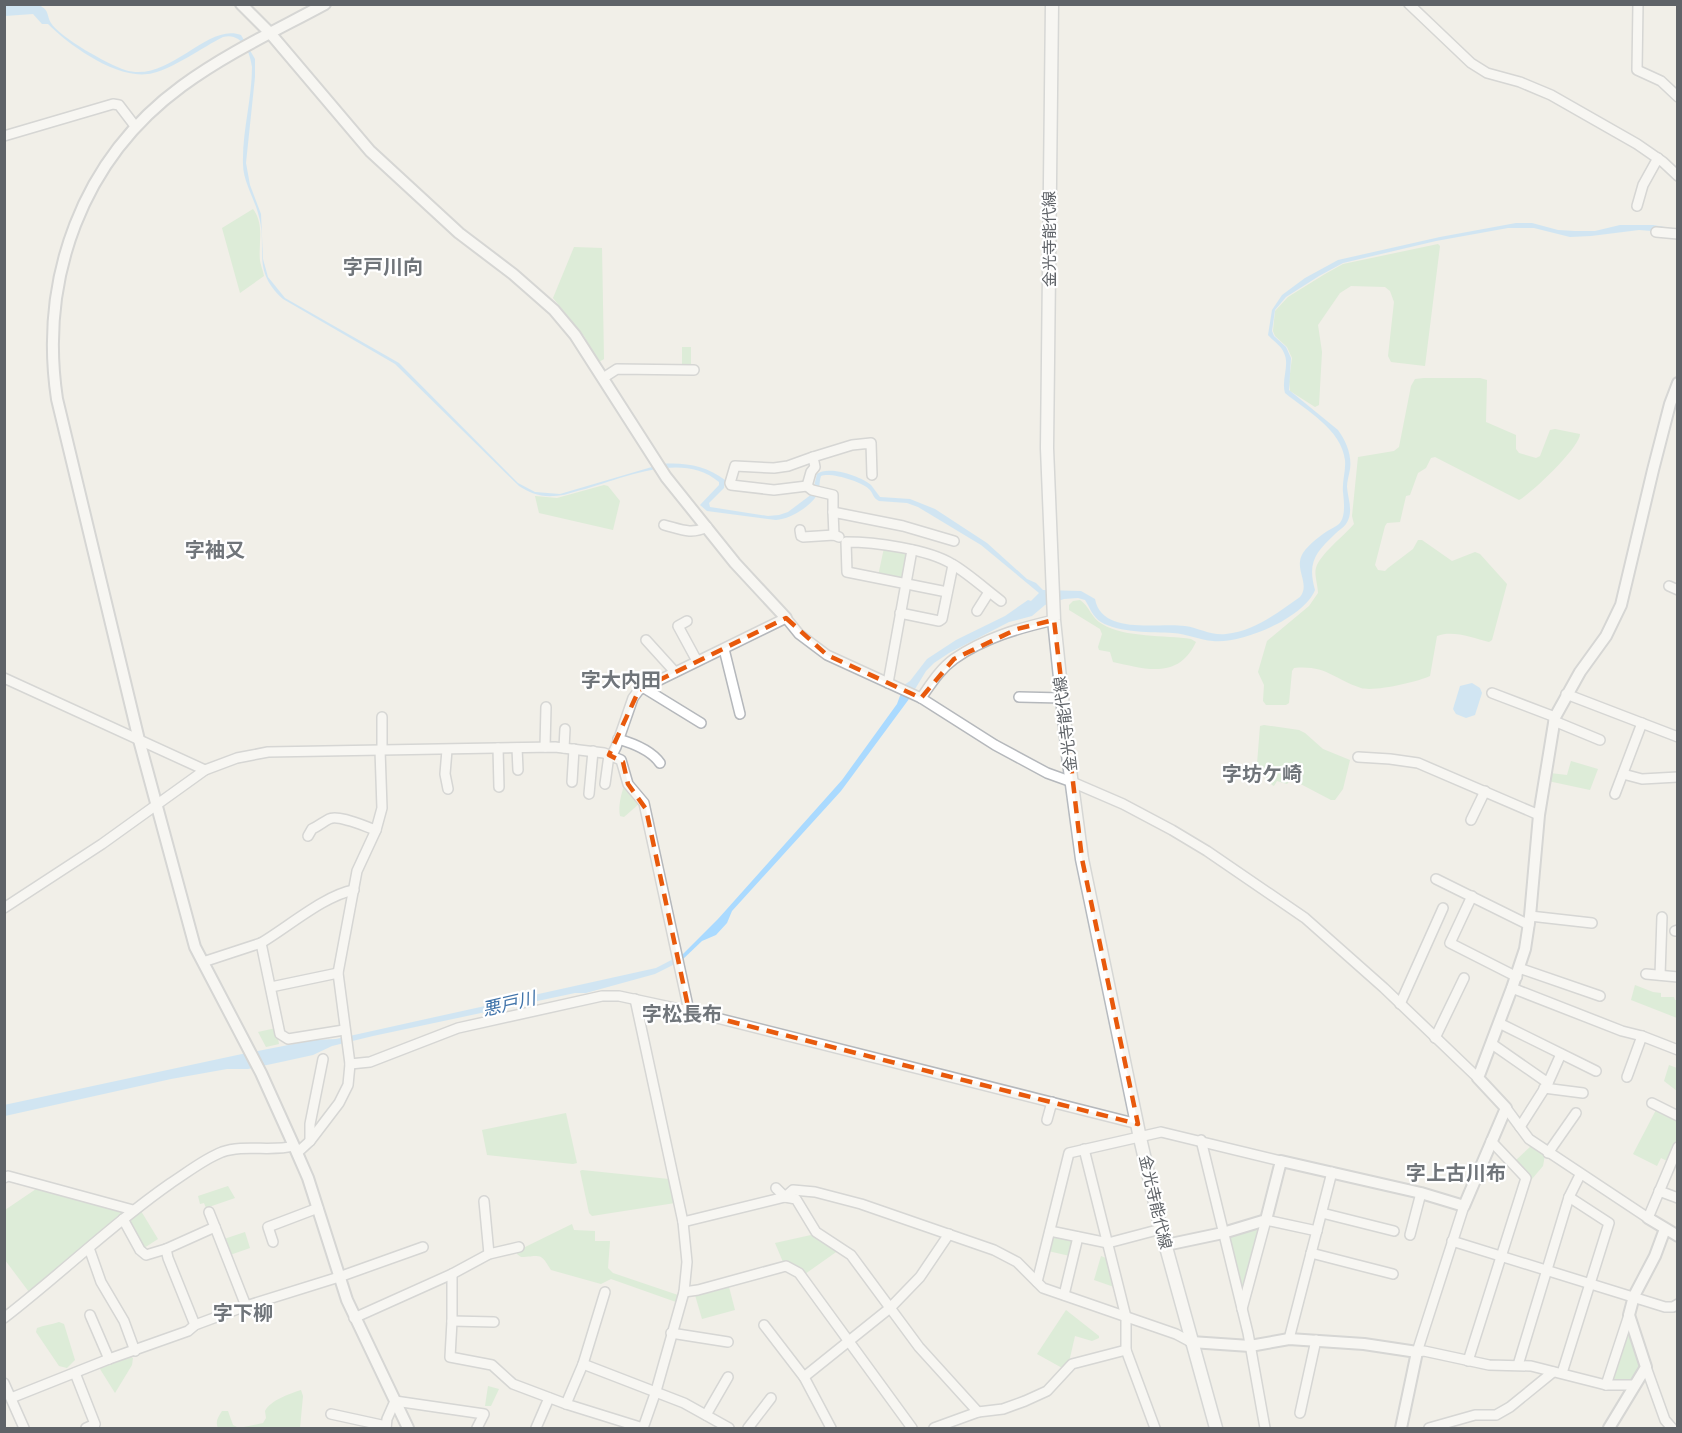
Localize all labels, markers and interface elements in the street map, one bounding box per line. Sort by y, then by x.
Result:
street label: 金光寺能代線 [1039,191,1058,287]
district label: 字戸川向 [343,254,423,278]
district label: 字袖又 [185,537,245,561]
district label: 字大内田 [581,667,661,691]
street label: 金光寺能代線 [1049,675,1080,773]
district label: 字坊ケ崎 [1222,761,1302,785]
water label: 悪戸川 [480,986,540,1020]
district label: 字松長布 [642,1001,722,1025]
street label: 金光寺能代線 [1136,1153,1177,1251]
district label: 字上古川布 [1406,1160,1506,1184]
district label: 字下柳 [213,1300,273,1324]

